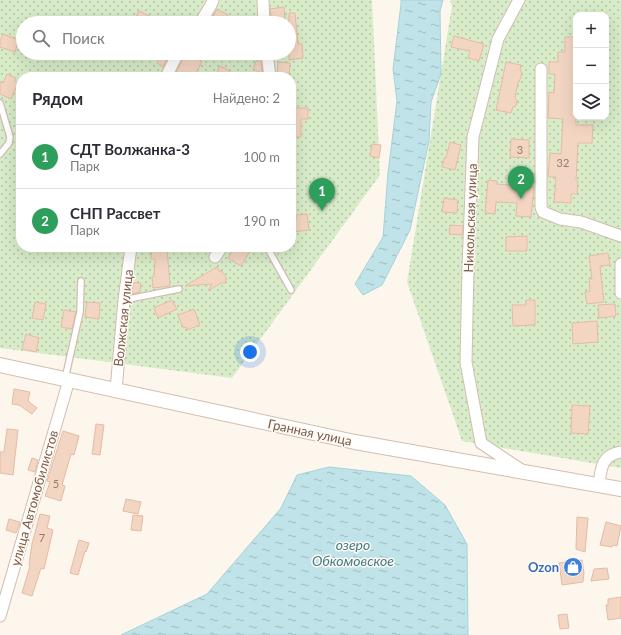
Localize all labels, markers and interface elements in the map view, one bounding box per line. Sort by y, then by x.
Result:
map controls [573,12,609,120]
button: + [573,12,609,48]
search box [16,16,296,60]
icon: search [30,27,52,49]
text: Поиск [62,29,105,47]
button: − [573,48,609,84]
button: layers [573,84,609,120]
text: Рядом [32,88,83,109]
text: Найдено: 2 [213,90,280,106]
text: СДТ Волжанка-3 [70,140,190,158]
house number: 3 [517,143,523,156]
text: 1 [41,149,49,165]
text: 100 m [243,149,280,165]
house number: 32 [557,156,569,169]
text: Парк [70,158,100,174]
street label: Никольская улица [460,163,480,273]
pin: 2 [508,166,534,199]
pin: 1 [309,178,335,211]
text: СНП Рассвет [70,204,161,222]
text: 2 [41,213,49,229]
text: 190 m [243,213,280,229]
text: Парк [70,222,100,238]
street label: Волжская улица [110,269,136,367]
your location [240,342,260,362]
street label: Гранная улица [266,415,354,449]
street label: улица Автомобилистов [7,428,61,568]
house number: 5 [53,477,59,490]
house number: 7 [39,531,45,544]
water label: озеро Обкомовское [312,536,394,569]
shop icon: Ozon [562,556,584,578]
place label: Ozon [528,559,559,575]

